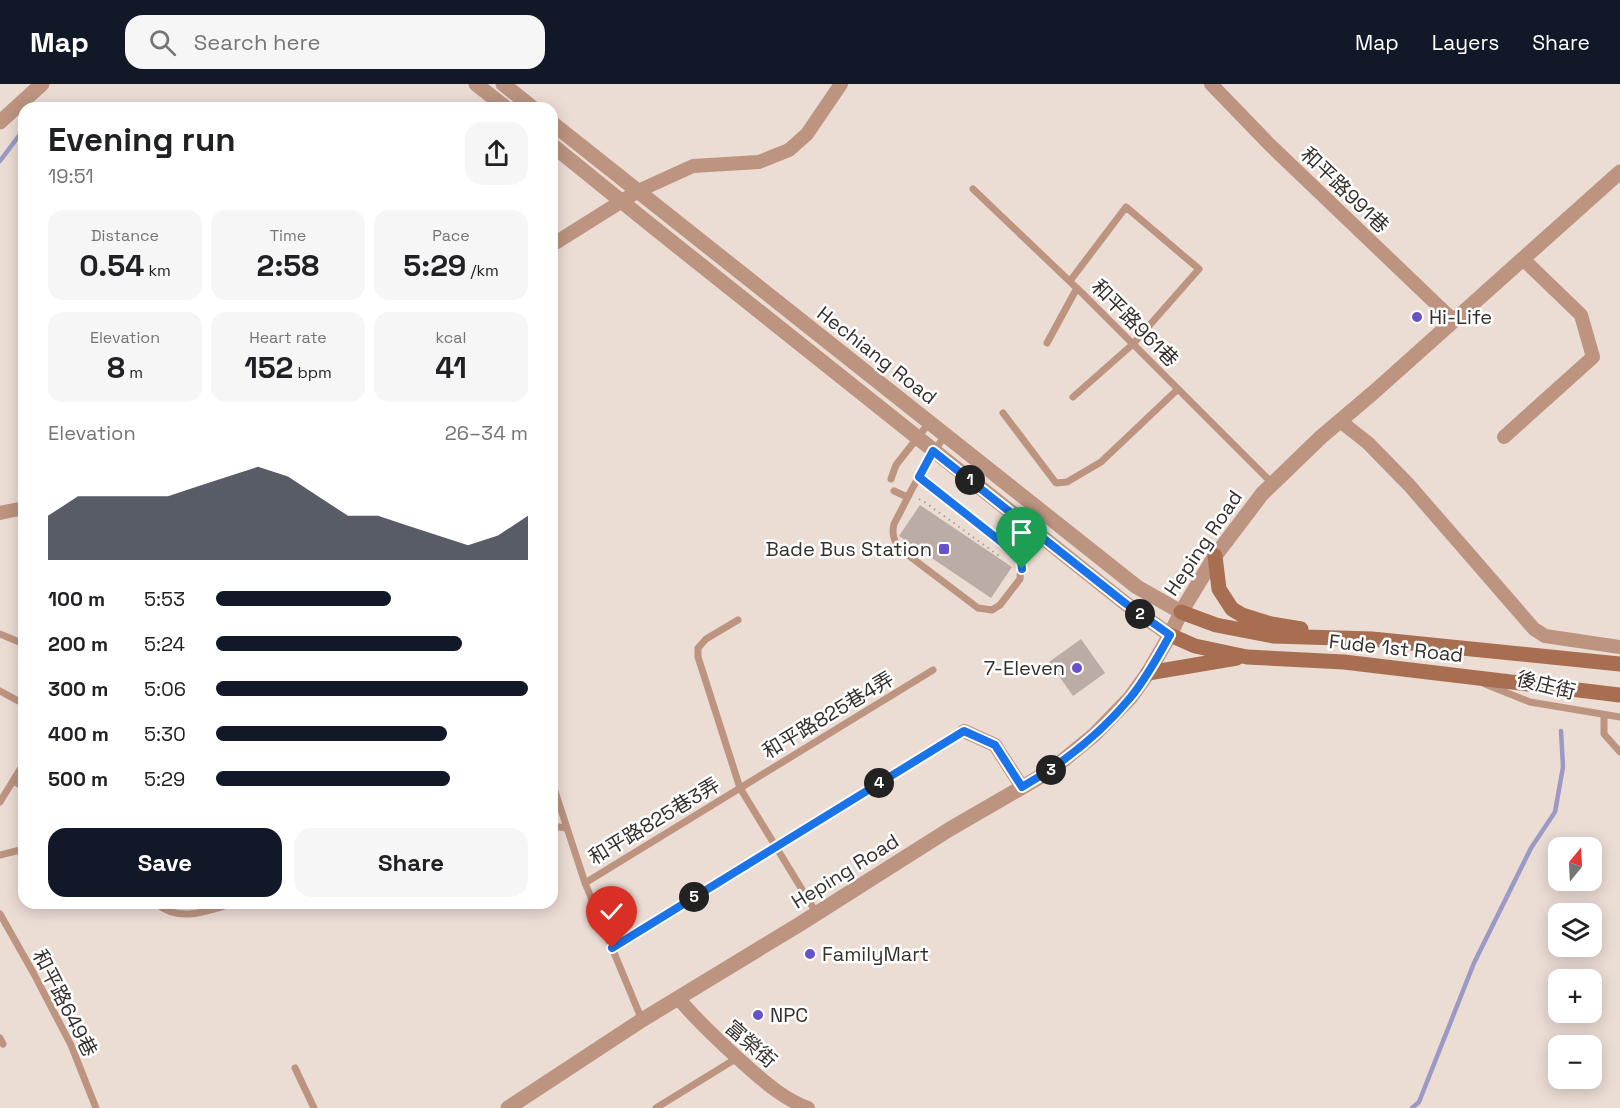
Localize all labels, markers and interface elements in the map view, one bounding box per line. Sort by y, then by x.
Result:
search box [125,15,545,69]
text: Map [30,24,89,60]
icon: search [146,26,179,59]
text: Search here [194,28,321,56]
text: Map [1355,29,1399,56]
text: Layers [1432,29,1499,56]
text: Share [1532,29,1590,56]
text: Evening run [48,119,236,161]
button: share [465,122,528,185]
street label: 和平路991巷 [1295,141,1395,239]
text: 19:51 [48,163,94,189]
text: Distance [91,225,159,246]
text: Time [270,225,306,246]
text: Pace [432,225,470,246]
text: 0.54 [79,246,144,285]
text: 2:58 [257,246,319,285]
text: 5:29 [403,246,466,285]
text: km [144,260,171,281]
text: /km [466,260,499,281]
street label: 和平路961巷 [1086,274,1184,372]
street label: Hechiang Road [812,300,942,410]
place label: Hi-Life [1429,304,1492,330]
marker: Hi-Life [1410,310,1424,324]
text: Elevation [90,327,160,348]
text: Heart rate [249,327,327,348]
text: kcal [436,327,466,348]
text: 8 [107,348,125,387]
text: 152 [244,348,293,387]
text: 41 [435,348,467,387]
text: m [125,362,143,383]
text: bpm [293,362,332,383]
text: Elevation [48,420,136,446]
text: 26–34 m [445,420,528,446]
pin: 1 [955,465,985,495]
text: 1 [966,469,974,490]
street label: Heping Road [1158,485,1248,601]
pin [996,507,1047,569]
icon: arrive [1005,516,1038,549]
place label: Bade Bus Station [766,536,932,562]
marker: Bade Bus Station [937,542,951,556]
text: 100 m [48,586,105,612]
text: 5:53 [144,586,185,612]
pin: 2 [1125,599,1155,629]
text: 2 [1135,603,1145,624]
street label: Fude 1st Road [1328,628,1464,668]
text: 200 m [48,631,108,657]
text: 5:24 [144,631,185,657]
place label: 7-Eleven [984,655,1065,681]
marker: 7-Eleven [1070,661,1084,675]
street label: 和平路825巷4弄 [757,665,899,765]
street label: 後庄街 [1514,665,1578,705]
text: 300 m [48,676,108,702]
text: 5:06 [144,676,186,702]
text: 400 m [48,721,109,747]
text: 5:30 [144,721,186,747]
pin: 3 [1036,755,1066,785]
text: 3 [1046,759,1056,780]
text: 500 m [48,766,108,792]
text: 5:29 [144,766,185,792]
pin: 4 [864,768,894,798]
street label: 和平路825巷3弄 [584,772,724,870]
text: 4 [874,772,884,793]
button: Save [48,828,282,897]
button: Share [294,828,528,897]
street label: Heping Road [786,828,904,914]
north arrow [1548,837,1602,891]
map controls [1548,837,1602,1089]
pin: 5 [679,882,709,912]
pin [586,886,637,948]
text: 5 [689,886,699,907]
icon: check [595,895,628,928]
button: layers [1548,903,1602,957]
place label: FamilyMart [822,941,929,967]
street label: 和平路649巷 [27,945,103,1061]
marker: FamilyMart [803,947,817,961]
button: + [1548,969,1602,1023]
place label: NPC [770,1002,808,1028]
marker: NPC [751,1008,765,1022]
street label: 富榮街 [720,1015,782,1073]
button: − [1548,1035,1602,1089]

